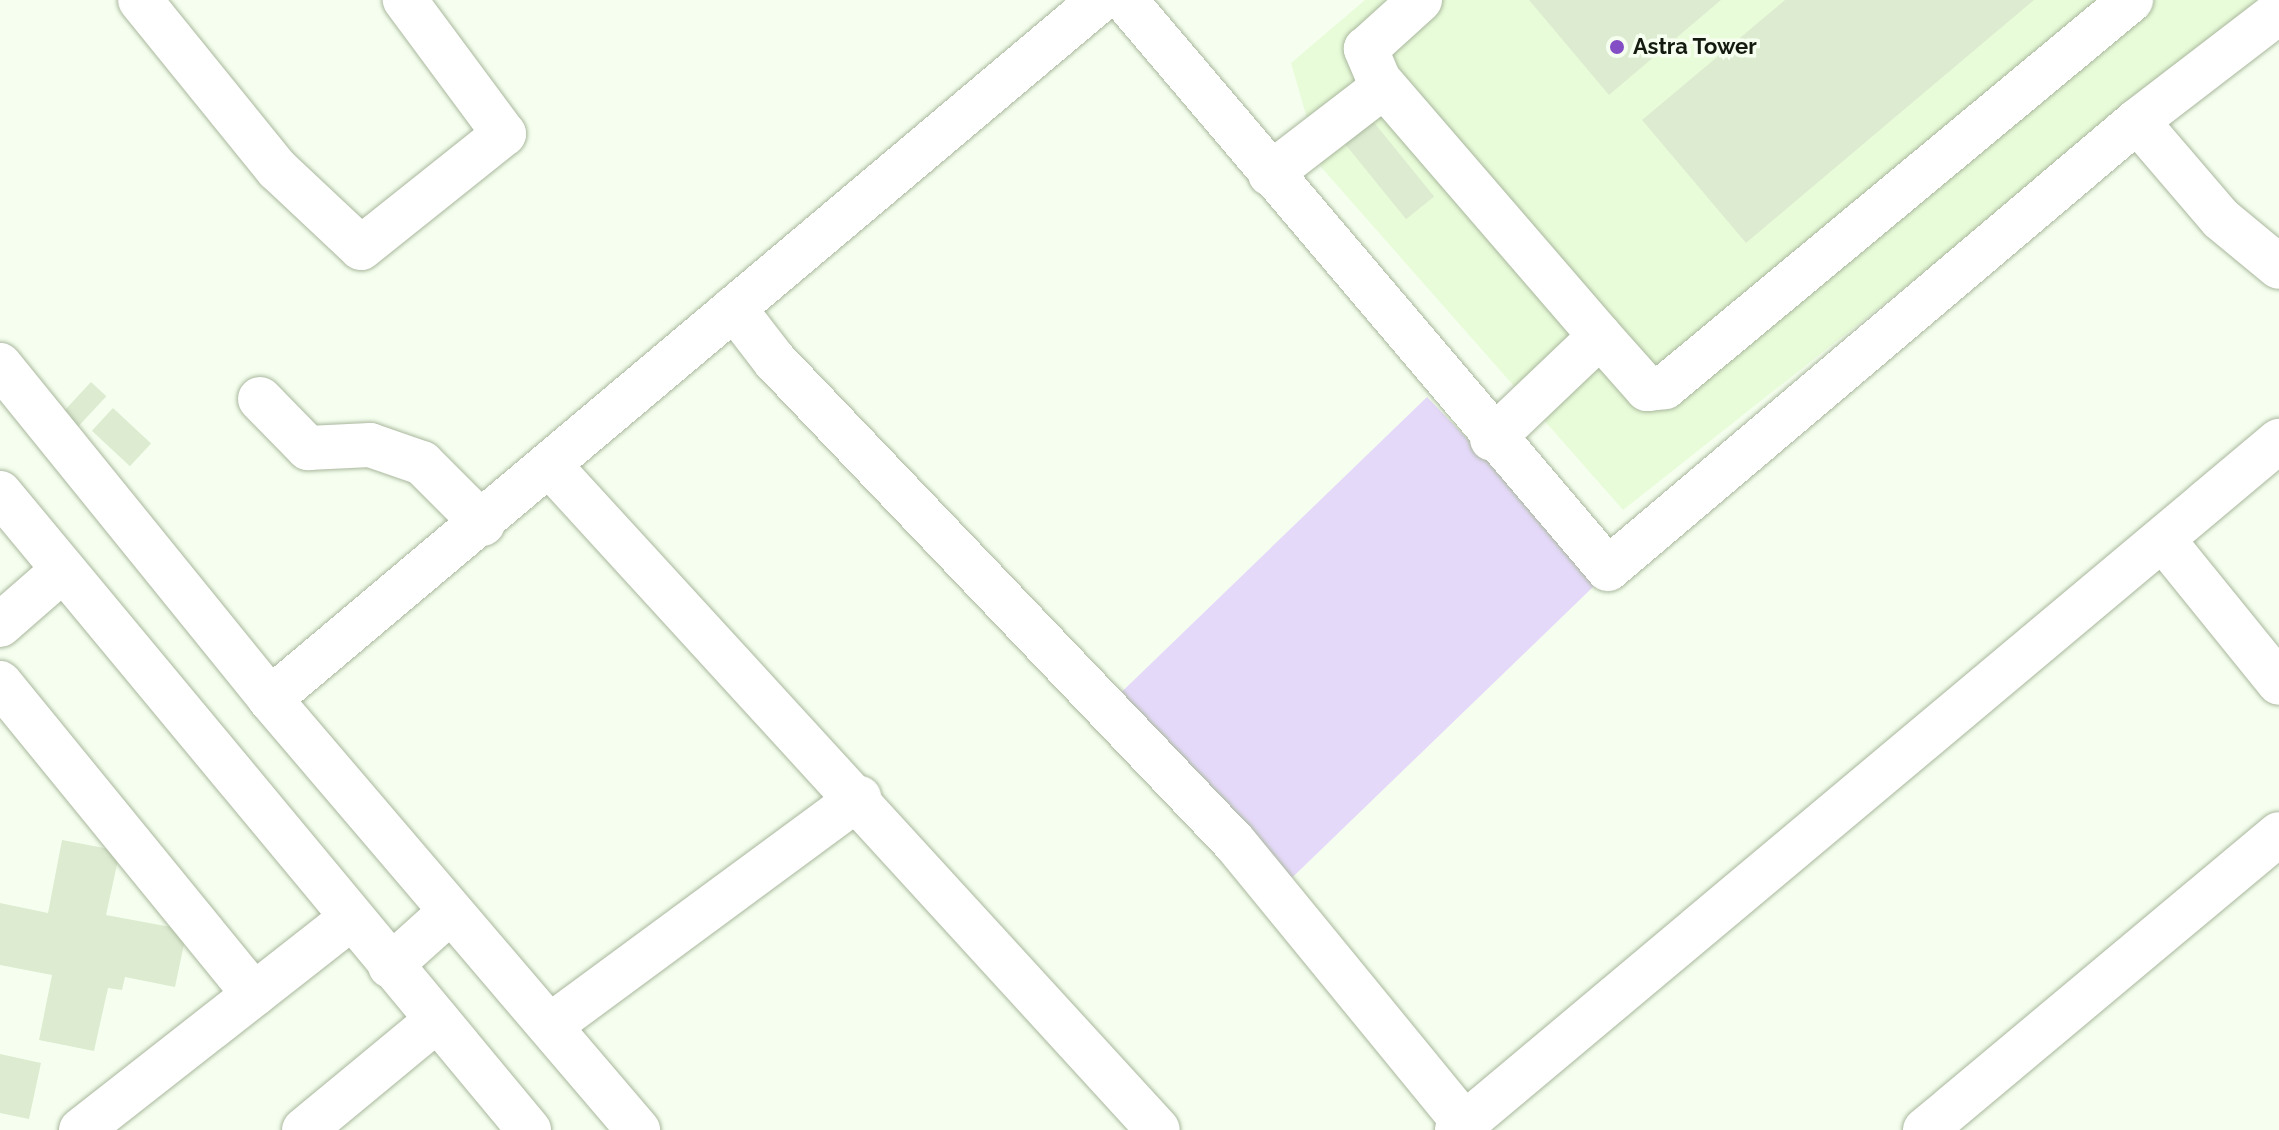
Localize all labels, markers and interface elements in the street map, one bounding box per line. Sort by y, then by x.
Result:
place label: Astra Tower [1633,34,1757,60]
marker: Astra Tower [1608,38,1626,56]

